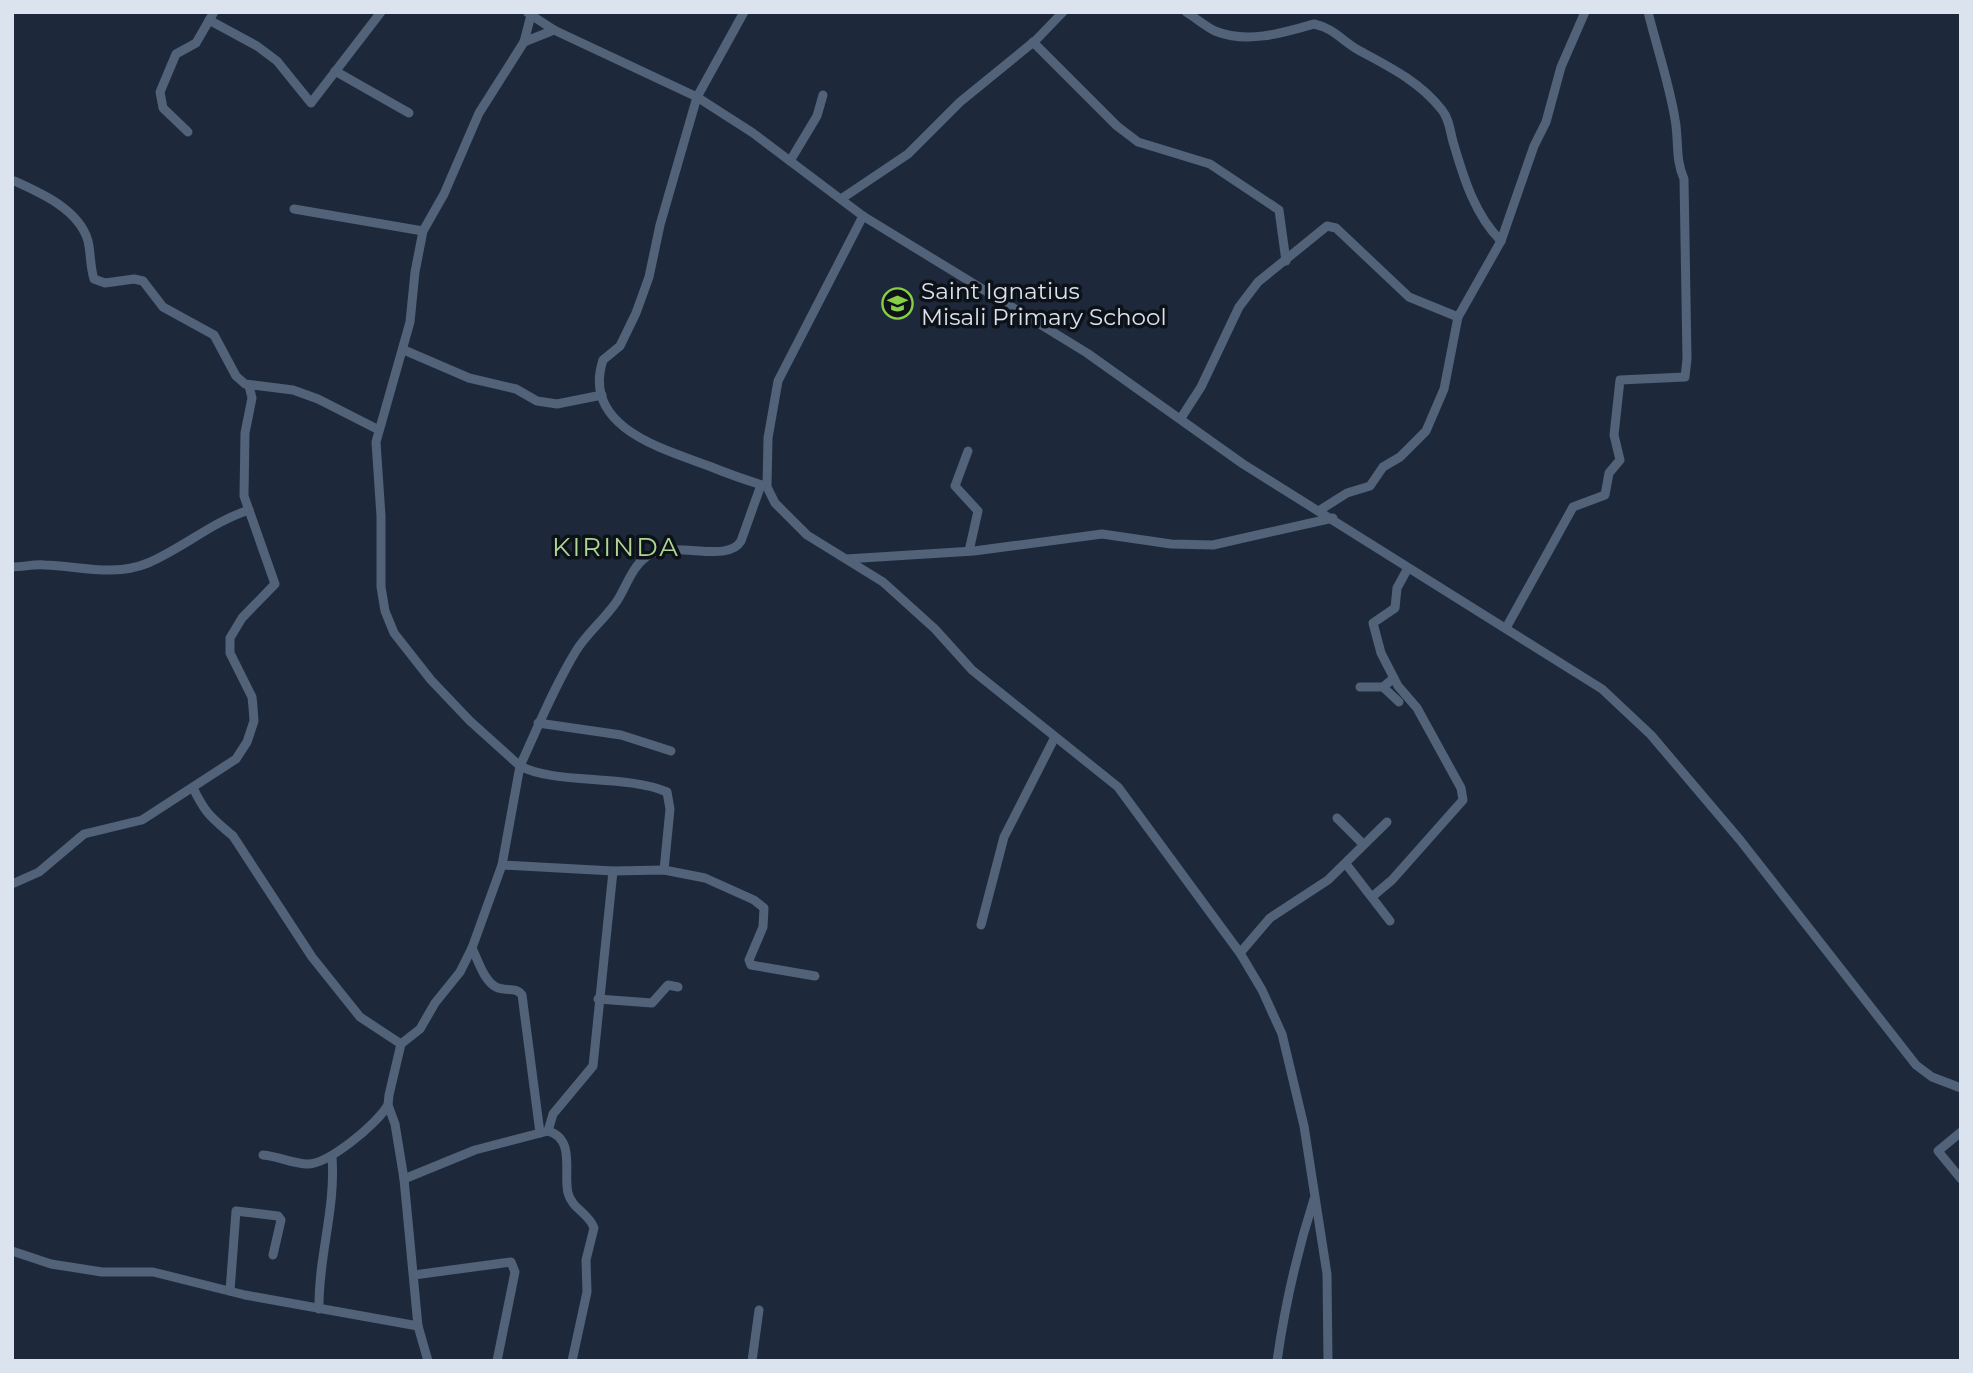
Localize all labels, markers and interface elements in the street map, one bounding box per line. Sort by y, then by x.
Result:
place label: Saint Ignatius Misali Primary School [921,277,1167,331]
school or university icon: Saint Ignatius Misali Primary School [881,287,915,321]
district label: KIRINDA [552,531,680,563]

